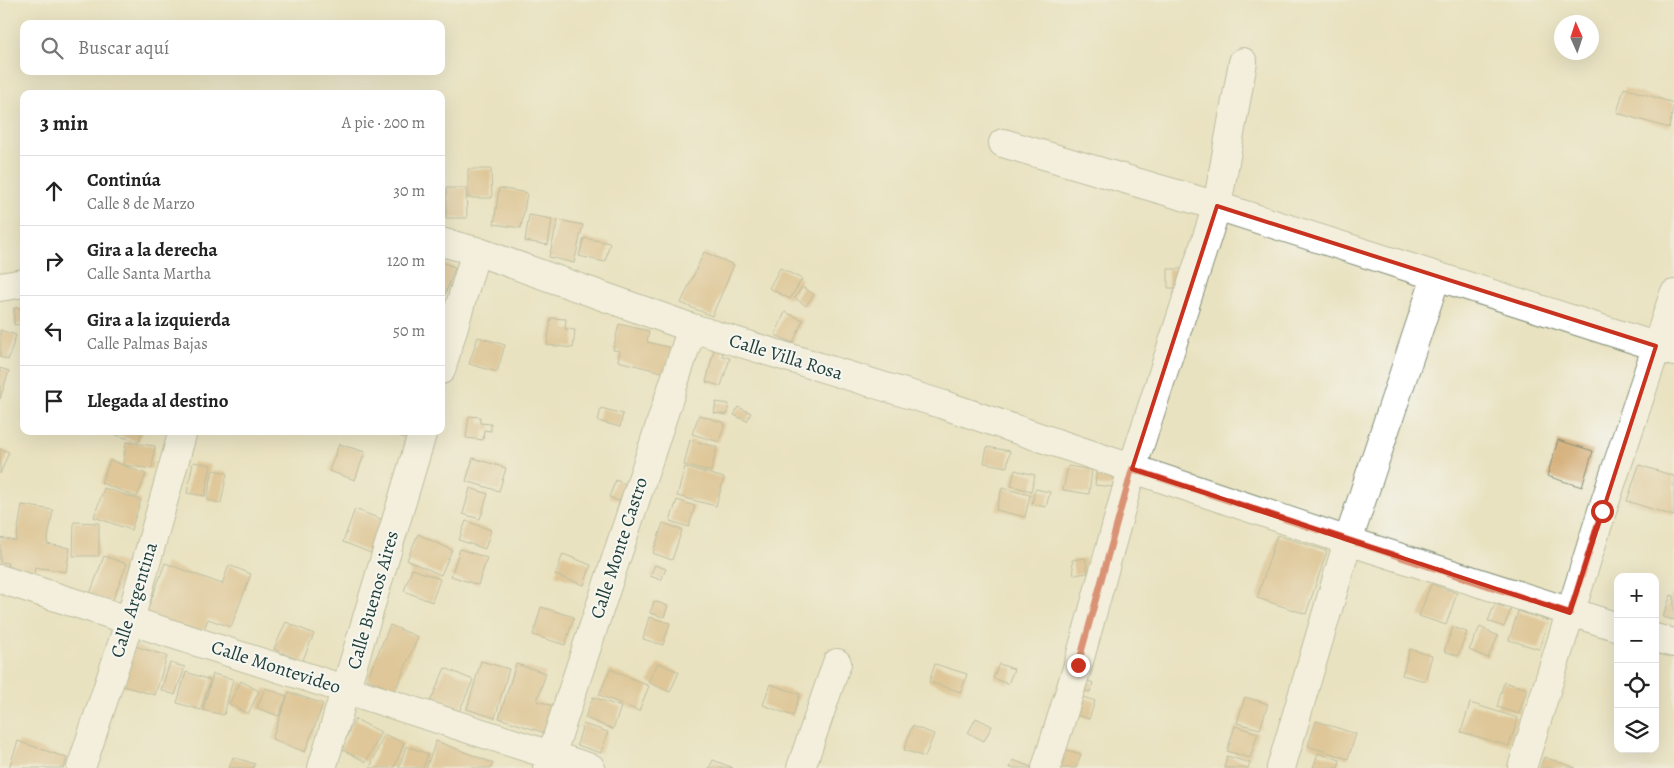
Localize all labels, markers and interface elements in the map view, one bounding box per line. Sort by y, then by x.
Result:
north arrow [1554,15,1599,60]
search box [20,20,445,75]
icon: search [38,34,66,62]
text: Buscar aquí [78,35,169,61]
text: 3 min [40,109,88,137]
text: A pie · 200 m [342,112,425,134]
text: Continúa [87,167,161,193]
icon: ahead [40,177,68,205]
text: 30 m [393,180,425,202]
text: Calle 8 de Marzo [87,193,195,215]
text: Gira a la derecha [87,237,218,263]
icon: right [40,247,68,275]
text: 120 m [387,250,425,272]
text: Calle Santa Martha [87,263,211,285]
text: Gira a la izquierda [87,307,230,333]
icon: left [40,317,68,345]
text: 50 m [393,320,425,342]
street label: Calle Villa Rosa [726,327,846,387]
text: Calle Palmas Bajas [87,333,208,355]
icon: arrive [40,387,68,415]
text: Llegada al destino [87,388,229,414]
street label: Calle Monte Castro [584,474,654,622]
route start [1591,500,1614,523]
street label: Calle Buenos Aires [341,528,405,672]
street label: Calle Argentina [104,539,164,661]
map controls [1614,573,1659,753]
button: + [1614,573,1659,618]
button: − [1614,618,1659,663]
street label: Calle Montevideo [208,634,344,700]
route end [1067,654,1090,677]
button: locate [1614,663,1659,708]
button: layers [1614,708,1659,753]

